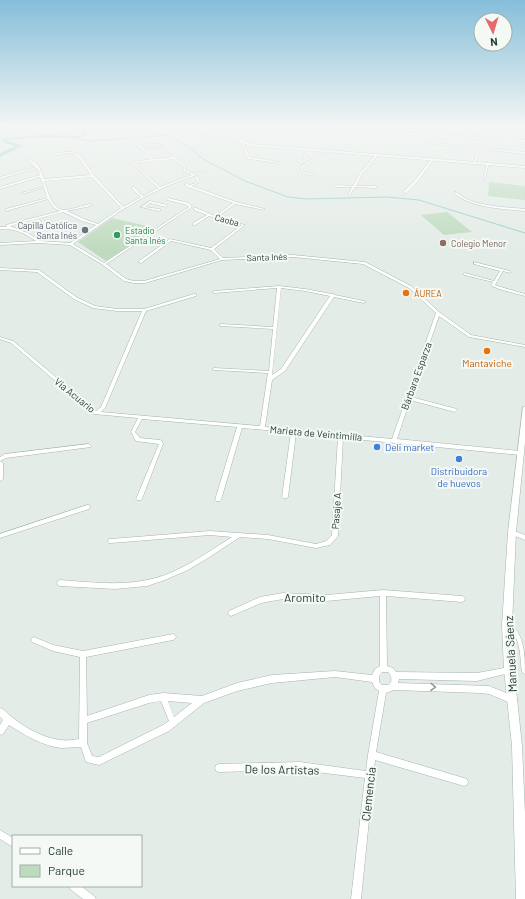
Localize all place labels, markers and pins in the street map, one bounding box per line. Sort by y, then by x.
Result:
place label: Capilla Católica Santa Inés [18,220,77,241]
marker: Capilla Católica Santa Inés [80,225,90,235]
place label: Estadio Santa Inés [125,225,166,246]
marker: Estadio Santa Inés [112,230,122,240]
marker: Colegio Menor [438,238,448,248]
place label: Colegio Menor [451,238,507,249]
marker: ÁUREA [401,288,411,298]
place label: ÁUREA [414,288,442,299]
marker: Mantaviche [482,346,492,356]
place label: Mantaviche [462,357,512,369]
place label: Deli market [385,441,434,453]
marker: Deli market [372,442,382,452]
marker: Distribuidora de huevos [454,454,464,464]
place label: Distribuidora de huevos [431,465,487,489]

